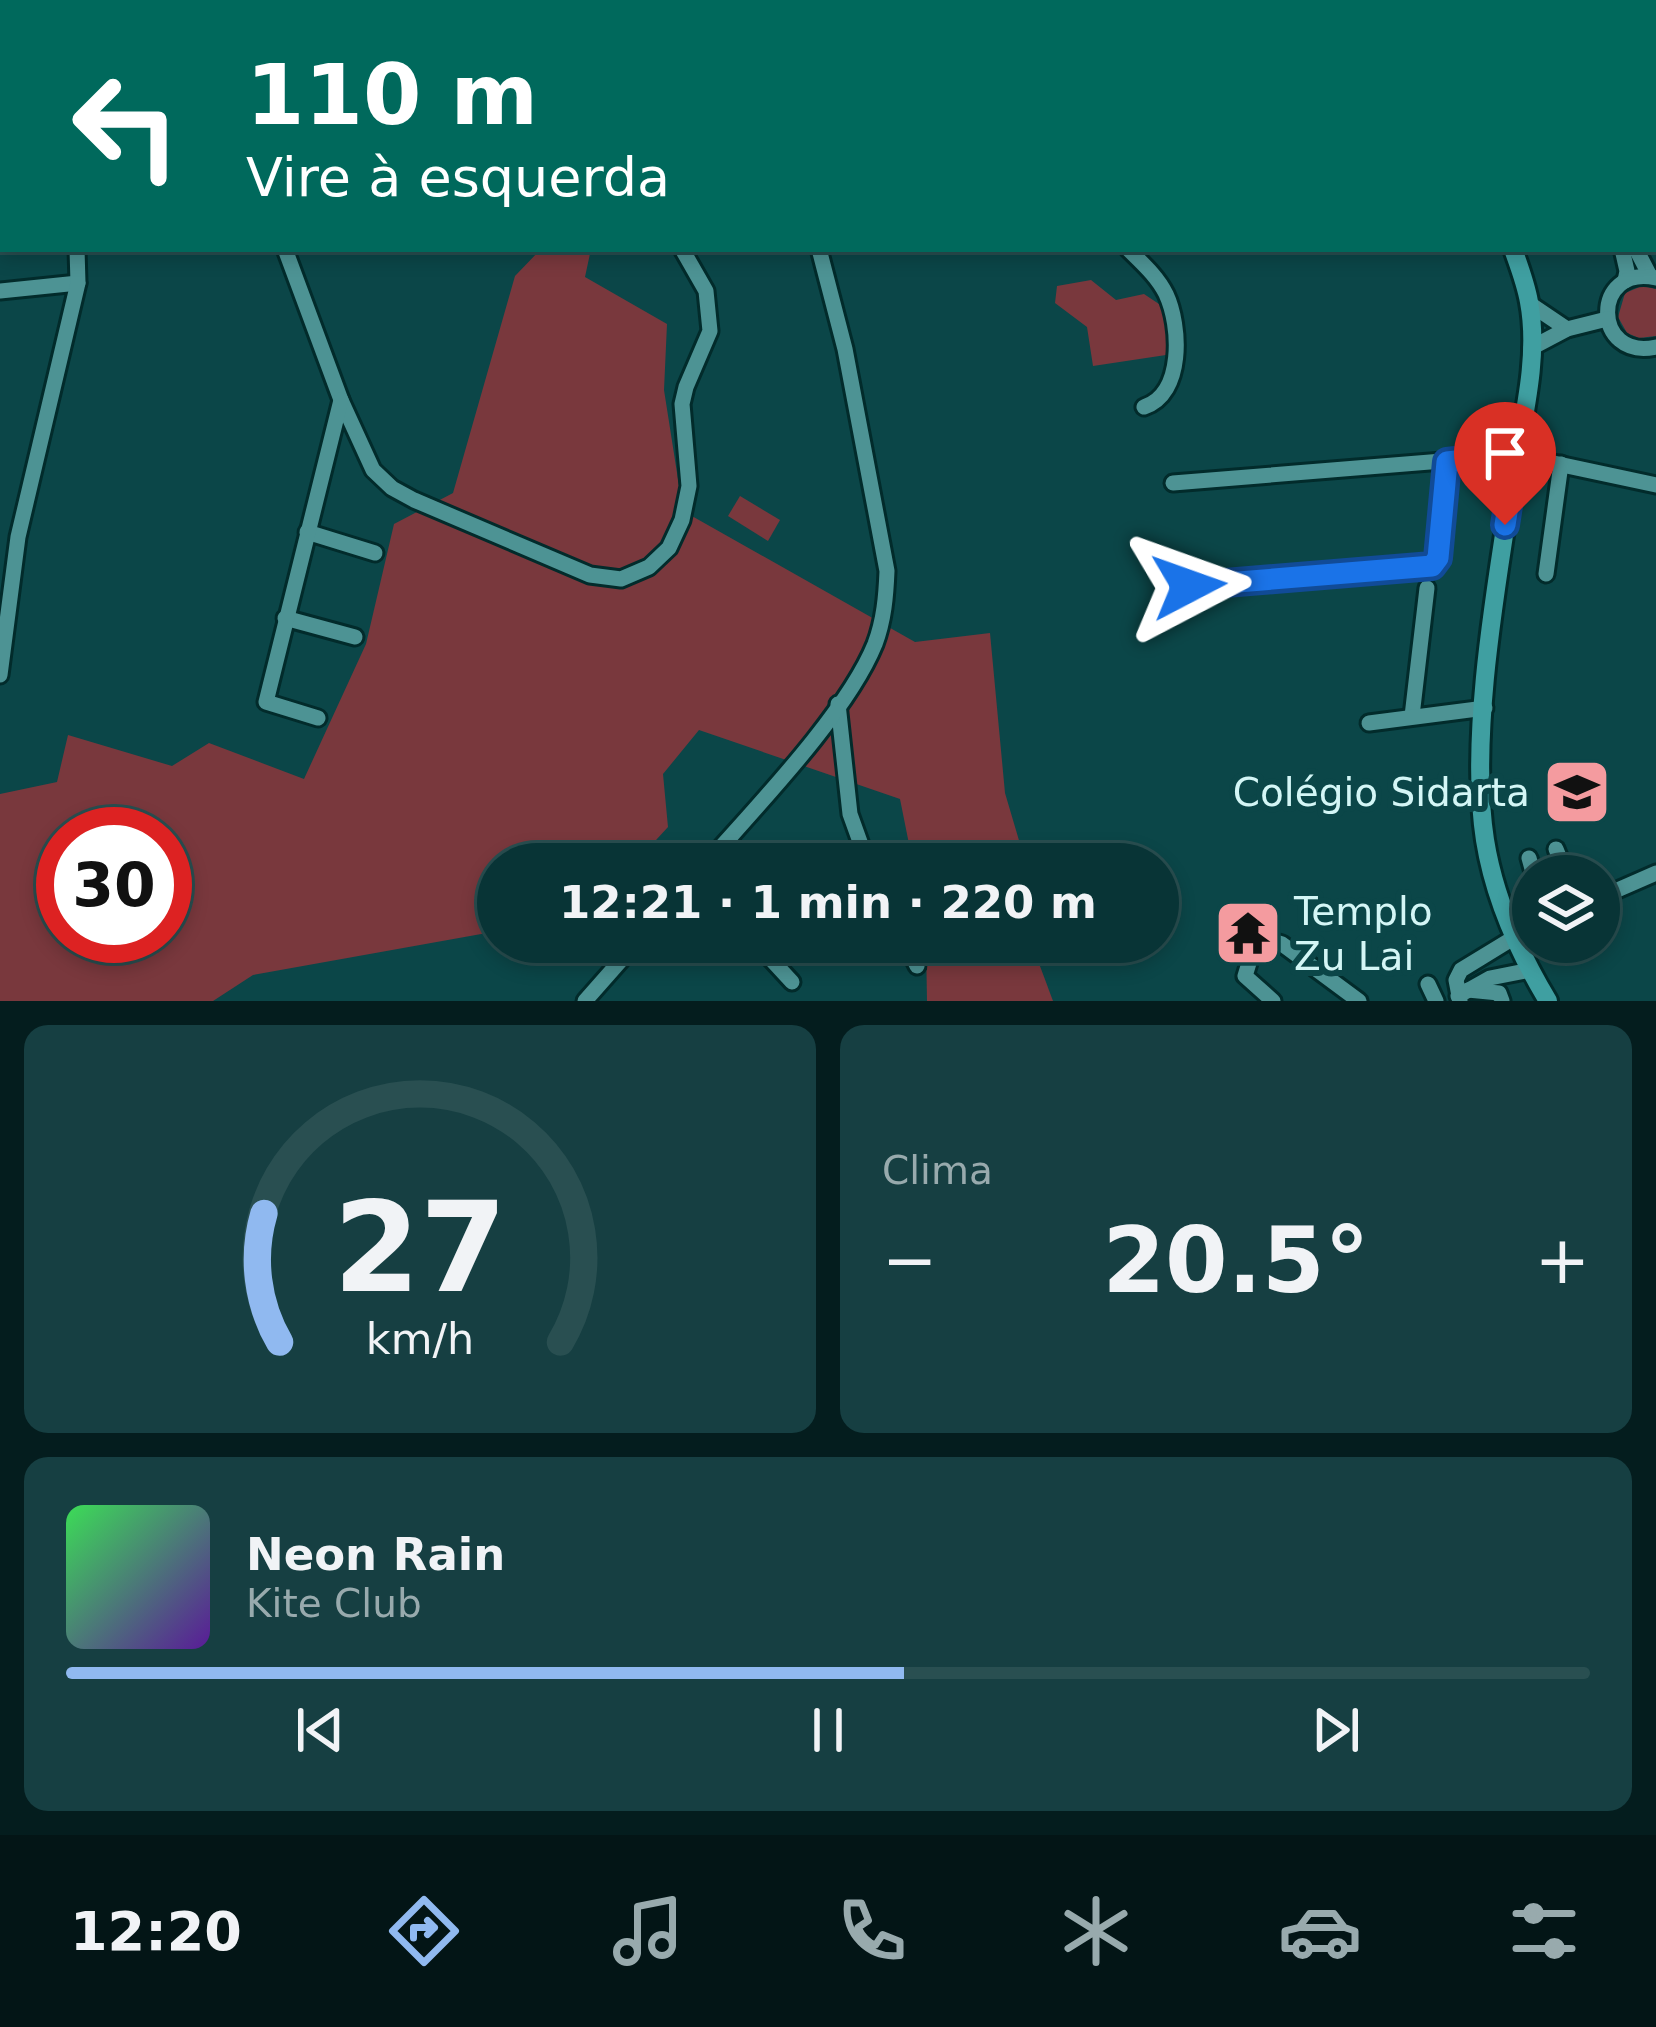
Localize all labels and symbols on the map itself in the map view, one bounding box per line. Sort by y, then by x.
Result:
pin [1454,402,1556,525]
position arrow [1126,523,1252,649]
school or university icon: Colégio Sidarta [1542,757,1612,827]
place label: Colégio Sidarta [1233,770,1530,815]
speed limit sign: 30 [36,807,192,963]
place label: Templo Zu Lai [1293,889,1433,979]
temple icon: Templo Zu Lai [1213,898,1283,968]

